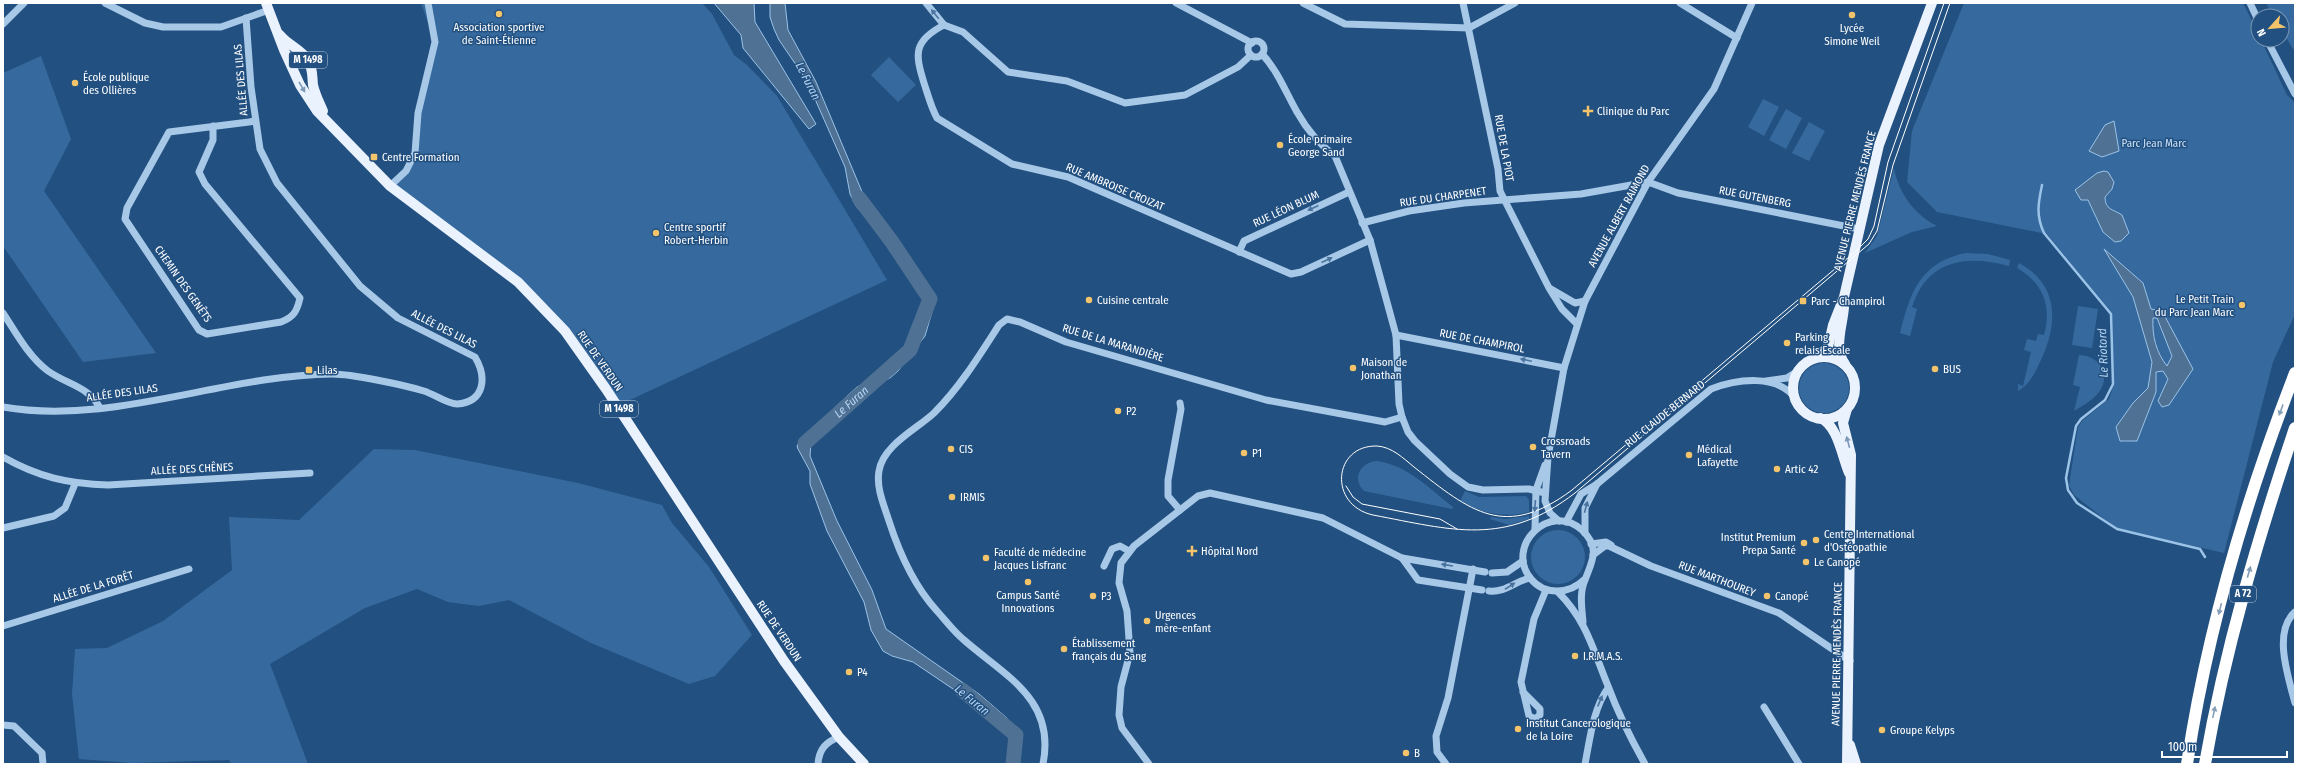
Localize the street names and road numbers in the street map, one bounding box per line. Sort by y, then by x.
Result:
street label: ALLÉE DES LILAS [230,43,251,116]
road number: M 1498 [289,52,327,68]
street label: RUE DE LA PIOT [1492,114,1516,183]
street label: AVENUE PIERRE MENDÈS FRANCE [1830,129,1879,272]
street label: RUE AMBROISE CROIZAT [1064,160,1167,214]
street label: AVENUE ALBERT RAIMOND [1585,163,1653,269]
street label: RUE DU CHARPENET [1399,184,1488,210]
street label: RUE GUTENBERG [1718,184,1792,210]
street label: RUE LÉON BLUM [1251,187,1321,230]
street label: CHEMIN DES GENÊTS [152,243,215,325]
street label: ALLÉE DES LILAS [409,306,480,351]
street label: RUE DE LA MARANDIÈRE [1061,320,1165,365]
street label: RUE DE CHAMPIROL [1438,326,1526,356]
street label: RUE DE VERDUN [574,328,626,394]
street label: RUE CLAUDE BERNARD [1622,378,1708,450]
street label: ALLÉE DES LILAS [85,381,159,404]
road number: M 1498 [600,401,638,417]
street label: ALLÉE DES CHÊNES [150,459,234,478]
street label: RUE MARTHOUREY [1677,558,1758,600]
street label: ALLÉE DE LA FORÊT [51,567,136,605]
street label: AVENUE PIERRE MENDÈS FRANCE [1828,582,1845,726]
road number: A 72 [2230,586,2256,602]
street label: RUE DE VERDUN [754,598,804,664]

